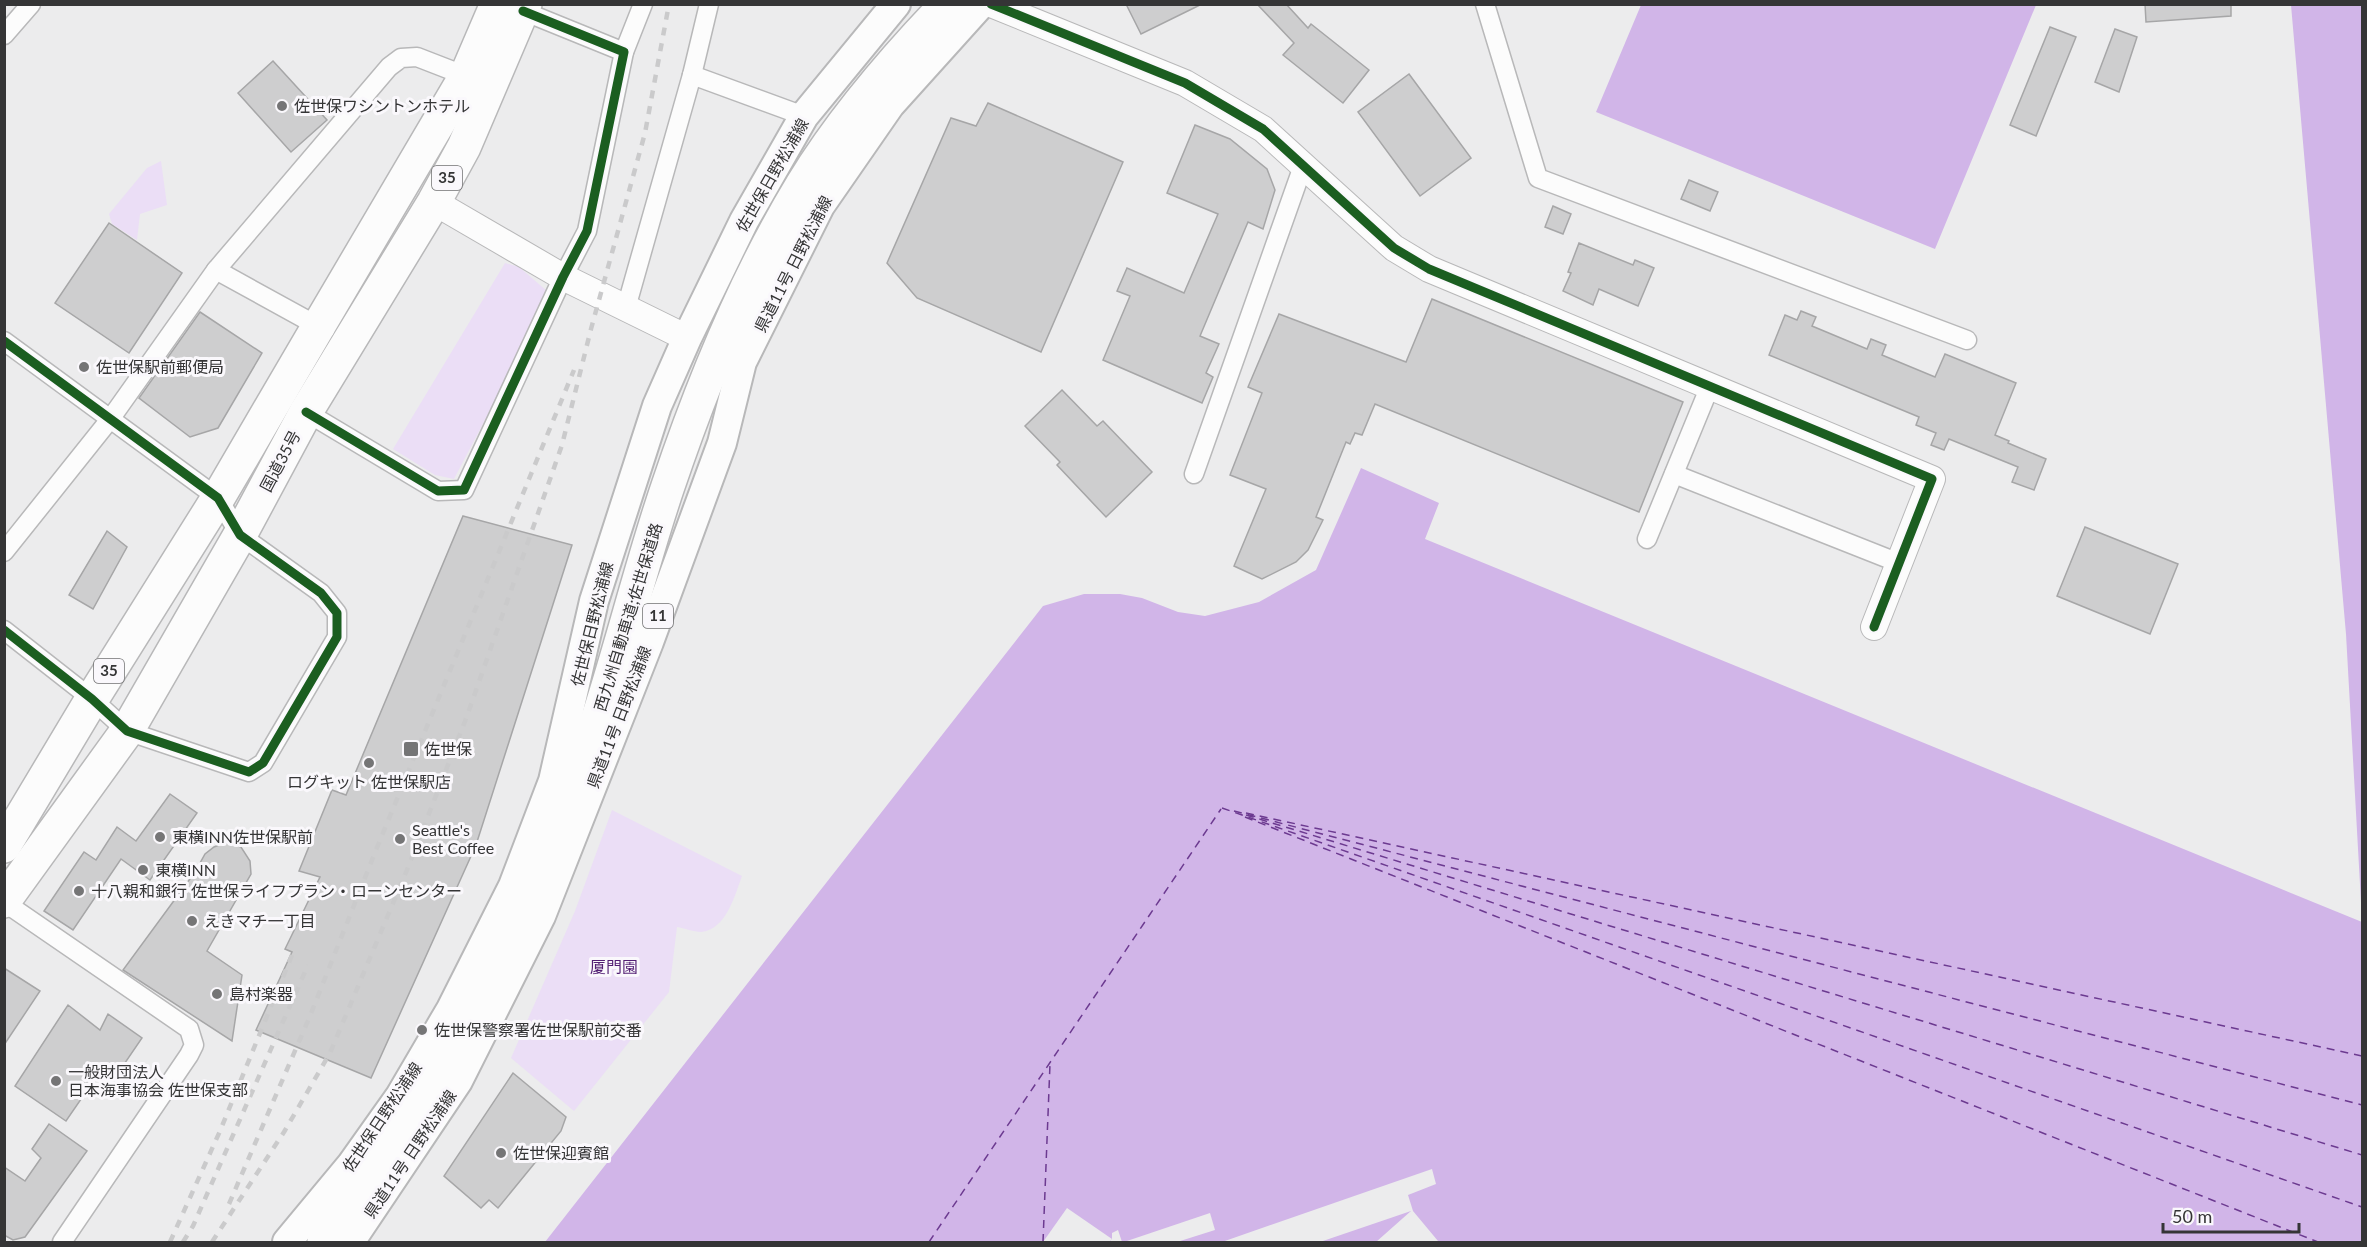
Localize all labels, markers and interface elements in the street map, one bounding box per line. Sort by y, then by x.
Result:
place label: 佐世保ワシントンホテル [294,96,470,115]
marker: 佐世保ワシントンホテル [275,99,289,113]
street label: 佐世保日野松浦線 [731,115,812,235]
road number: 35 [432,166,462,190]
street label: 県道11号 日野松浦線 [750,192,835,335]
place label: 佐世保駅前郵便局 [96,357,224,376]
marker: 佐世保駅前郵便局 [77,360,91,374]
street label: 国道35号 [256,427,304,495]
street label: 西九州自動車道;佐世保道路 [590,520,665,713]
street label: 佐世保日野松浦線 [567,559,616,688]
road number: 11 [643,604,673,628]
street label: 県道11号 日野松浦線 [583,643,654,791]
road number: 35 [94,659,124,683]
place label: 佐世保 [424,739,472,758]
marker: 佐世保 [402,740,420,758]
marker: ログキット 佐世保駅店 [362,756,376,770]
place label: ログキット 佐世保駅店 [287,772,451,791]
place label: Seattle's Best Coffee [412,820,494,857]
place label: 東横INN佐世保駅前 [172,827,313,846]
marker: 東横INN佐世保駅前 [153,830,167,844]
marker: Seattle's Best Coffee [393,832,407,846]
place label: 東横INN [155,860,216,879]
marker: 東横INN [136,863,150,877]
place label: 十八親和銀行 佐世保ライフプラン・ローンセンター [91,881,462,900]
marker: 十八親和銀行 佐世保ライフプラン・ローンセンター [72,884,86,898]
place label: えきマチ一丁目 [204,911,316,930]
marker: えきマチ一丁目 [185,914,199,928]
park label: 厦門園 [590,957,638,976]
place label: 島村楽器 [229,984,293,1003]
marker: 島村楽器 [210,987,224,1001]
place label: 佐世保警察署佐世保駅前交番 [434,1020,642,1039]
marker: 佐世保警察署佐世保駅前交番 [415,1023,429,1037]
street label: 佐世保日野松浦線 [338,1058,425,1175]
place label: 一般財団法人 日本海事協会 佐世保支部 [68,1062,248,1099]
marker: 一般財団法人 日本海事協会 佐世保支部 [49,1074,63,1088]
street label: 県道11号 日野松浦線 [360,1086,460,1221]
place label: 佐世保迎賓館 [513,1143,609,1162]
marker: 佐世保迎賓館 [494,1146,508,1160]
scale bar [2163,1196,2300,1234]
text: 50 m [2172,1205,2212,1227]

